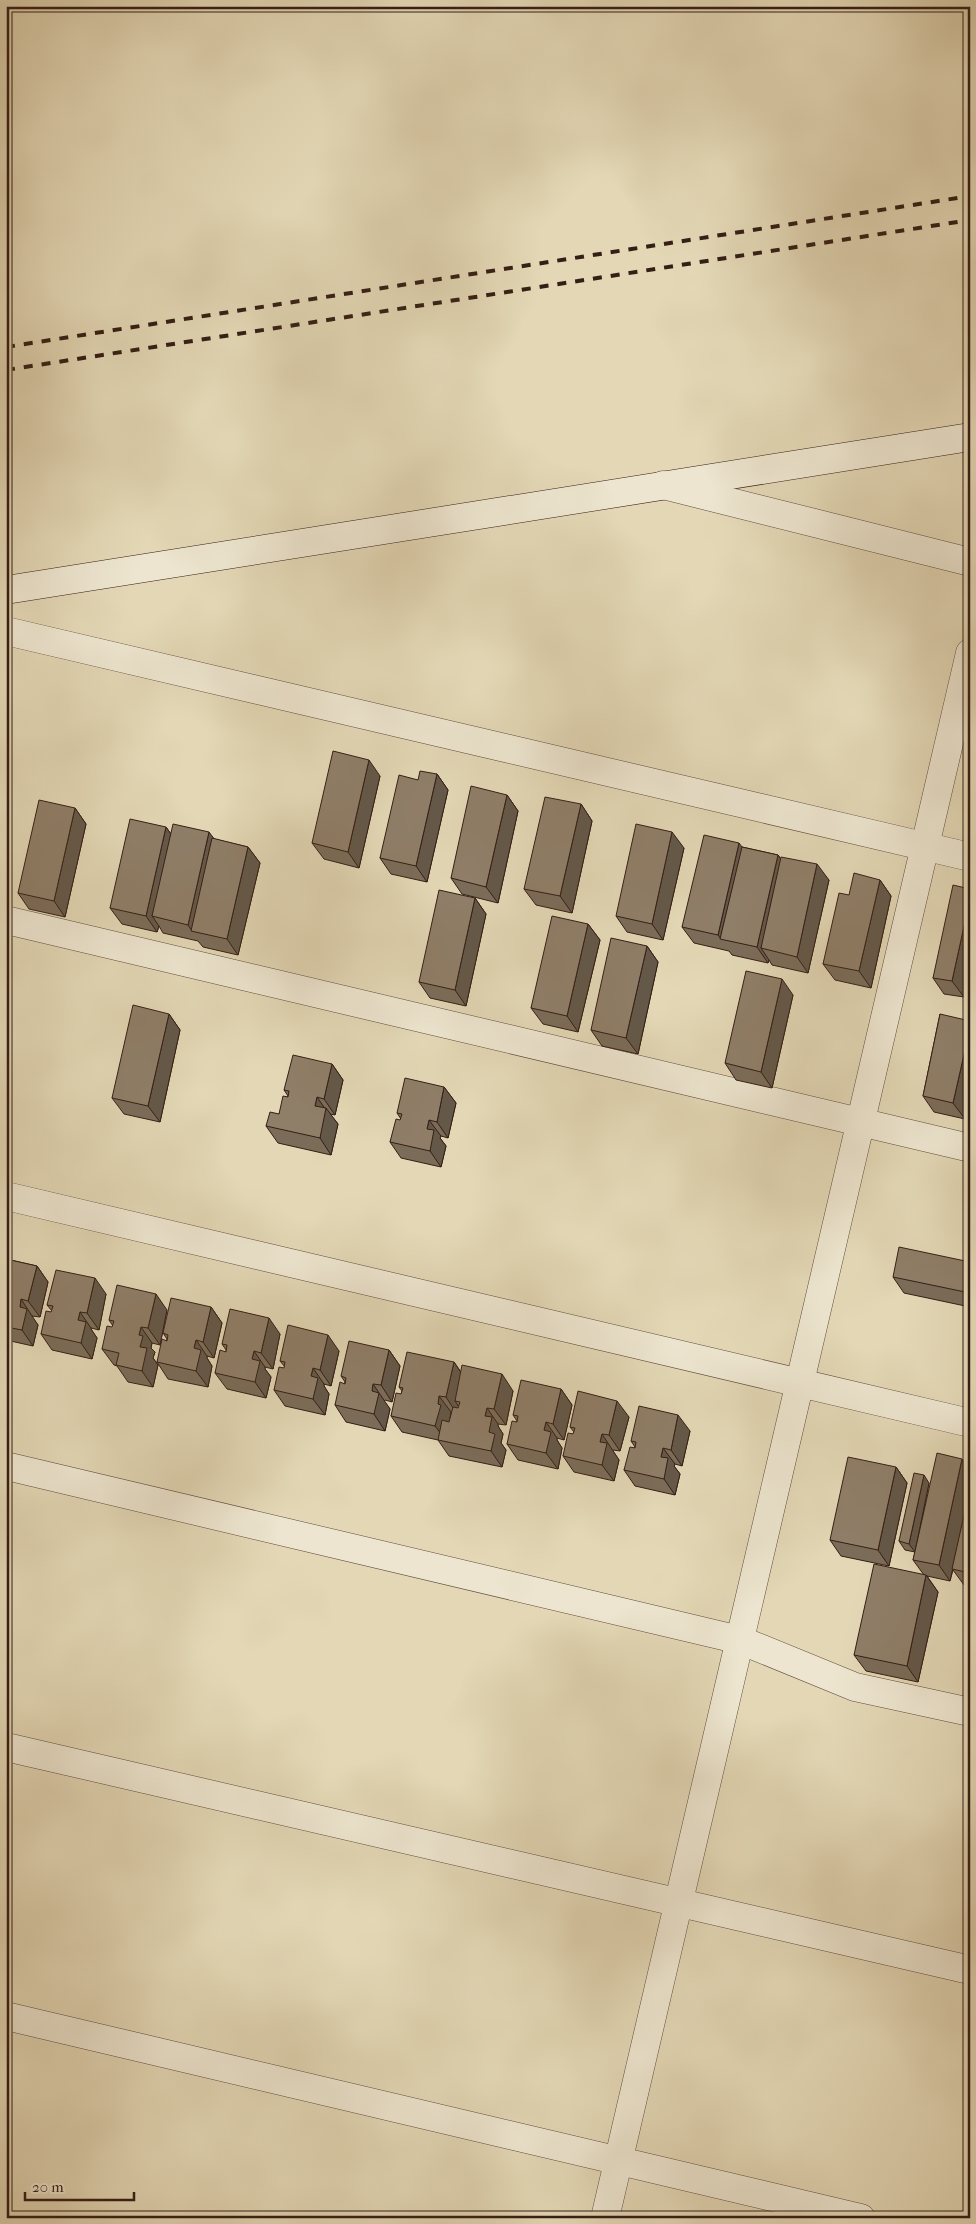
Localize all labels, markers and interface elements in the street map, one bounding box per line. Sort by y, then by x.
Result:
scale bar [25,2169,134,2201]
text: 20 m [32,2178,64,2196]

